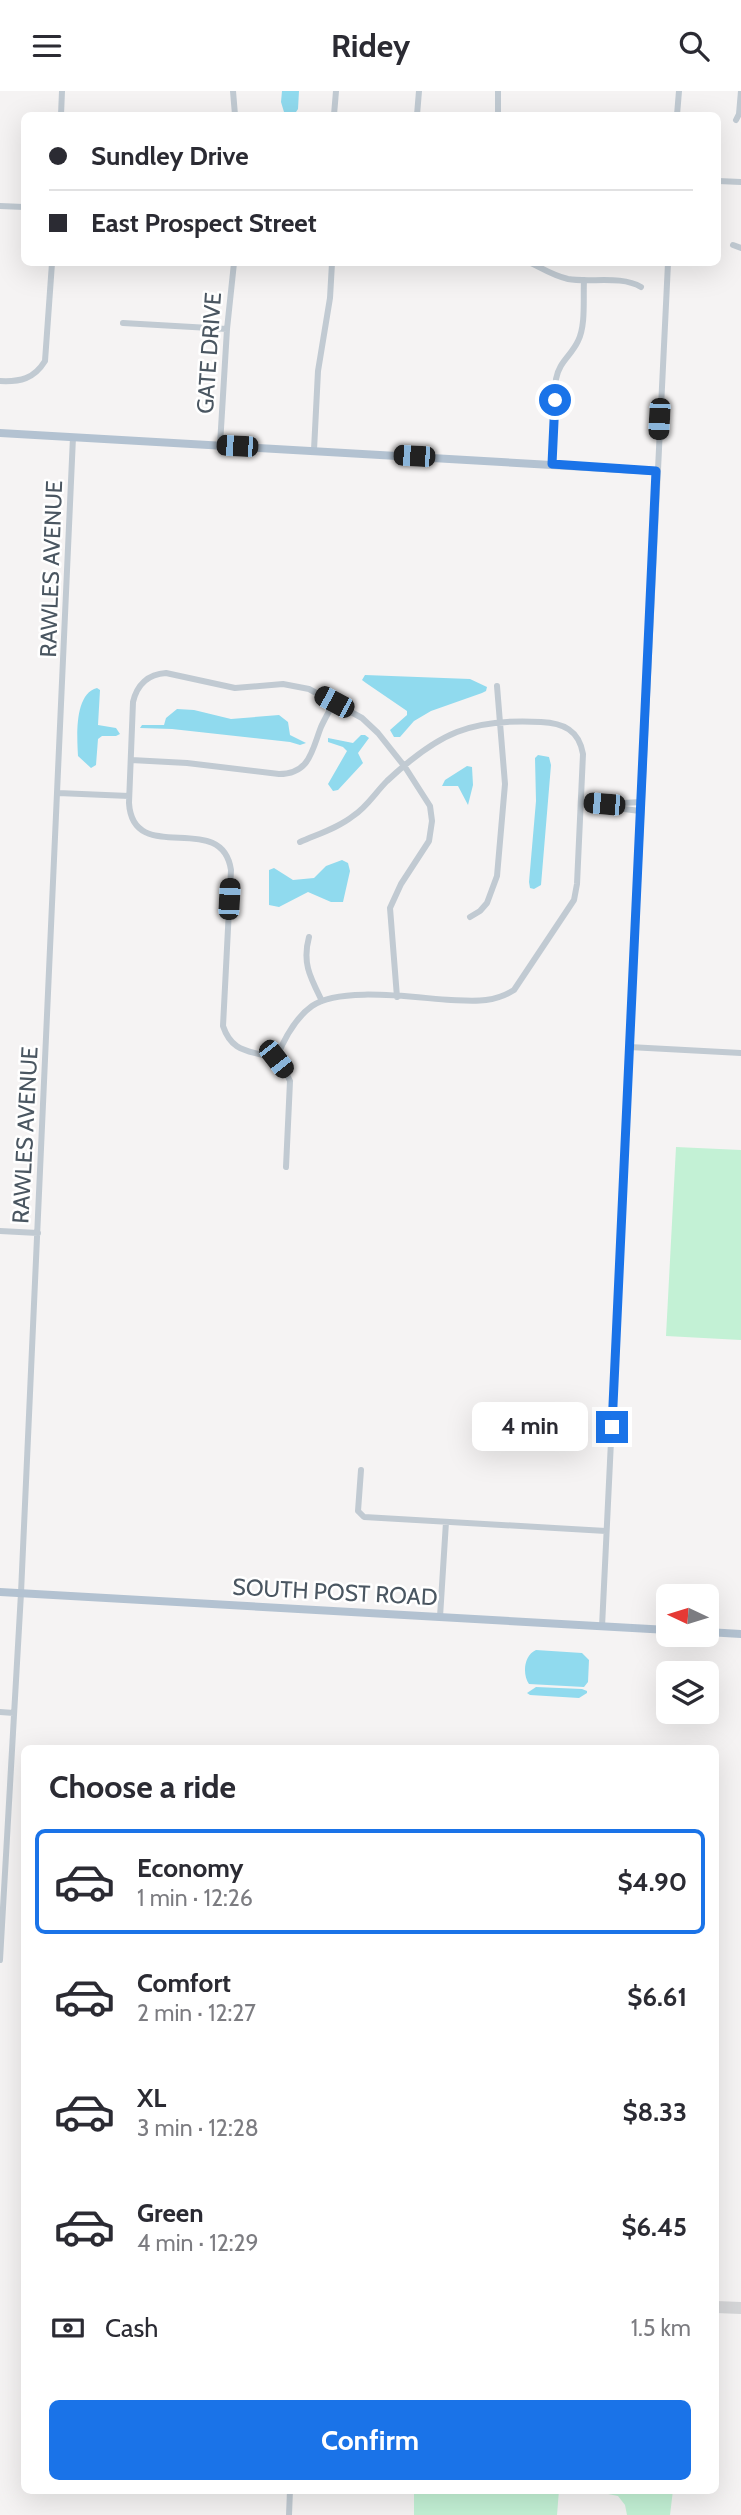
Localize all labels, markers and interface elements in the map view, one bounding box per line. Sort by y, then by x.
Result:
text: Ridey [331,26,410,65]
icon: menu [28,27,66,65]
icon: search [675,27,713,65]
text: Sundley Drive [91,140,249,172]
text: East Prospect Street [91,207,317,239]
street label: GATE DRIVE [191,291,227,415]
route start [539,384,571,416]
car [648,397,671,441]
car [216,434,259,458]
car [393,444,436,468]
street label: RAWLES AVENUE [34,480,68,658]
car [311,683,358,721]
car [583,792,626,816]
car [218,877,241,921]
car [255,1036,298,1082]
street label: RAWLES AVENUE [6,1046,44,1224]
callout: 4 min [472,1403,588,1451]
route end [596,1411,628,1443]
text: 4 min [501,1412,559,1440]
street label: SOUTH POST ROAD [232,1573,438,1611]
north arrow [656,1584,719,1647]
map controls [656,1584,719,1724]
button: layers [656,1661,719,1724]
text: Choose a ride [49,1767,236,1806]
icon: car [53,1850,116,1913]
text: Economy [137,1852,243,1884]
text: $4.90 [617,1866,687,1898]
text: 1 min · 12:26 [137,1884,253,1912]
icon: car [53,1965,116,2028]
text: Comfort [137,1967,231,1999]
text: $6.61 [627,1981,687,2013]
text: 2 min · 12:27 [137,1999,256,2027]
icon: car [53,2080,116,2143]
text: XL [137,2082,166,2114]
text: $8.33 [622,2096,687,2128]
text: 3 min · 12:28 [137,2114,259,2142]
icon: car [53,2195,116,2258]
text: Green [137,2197,204,2229]
text: $6.45 [621,2211,687,2243]
text: 4 min · 12:29 [137,2229,259,2257]
icon: cash [49,2309,87,2347]
text: Cash [105,2312,158,2344]
text: 1.5 km [631,2314,691,2342]
button: Confirm [49,2400,691,2480]

